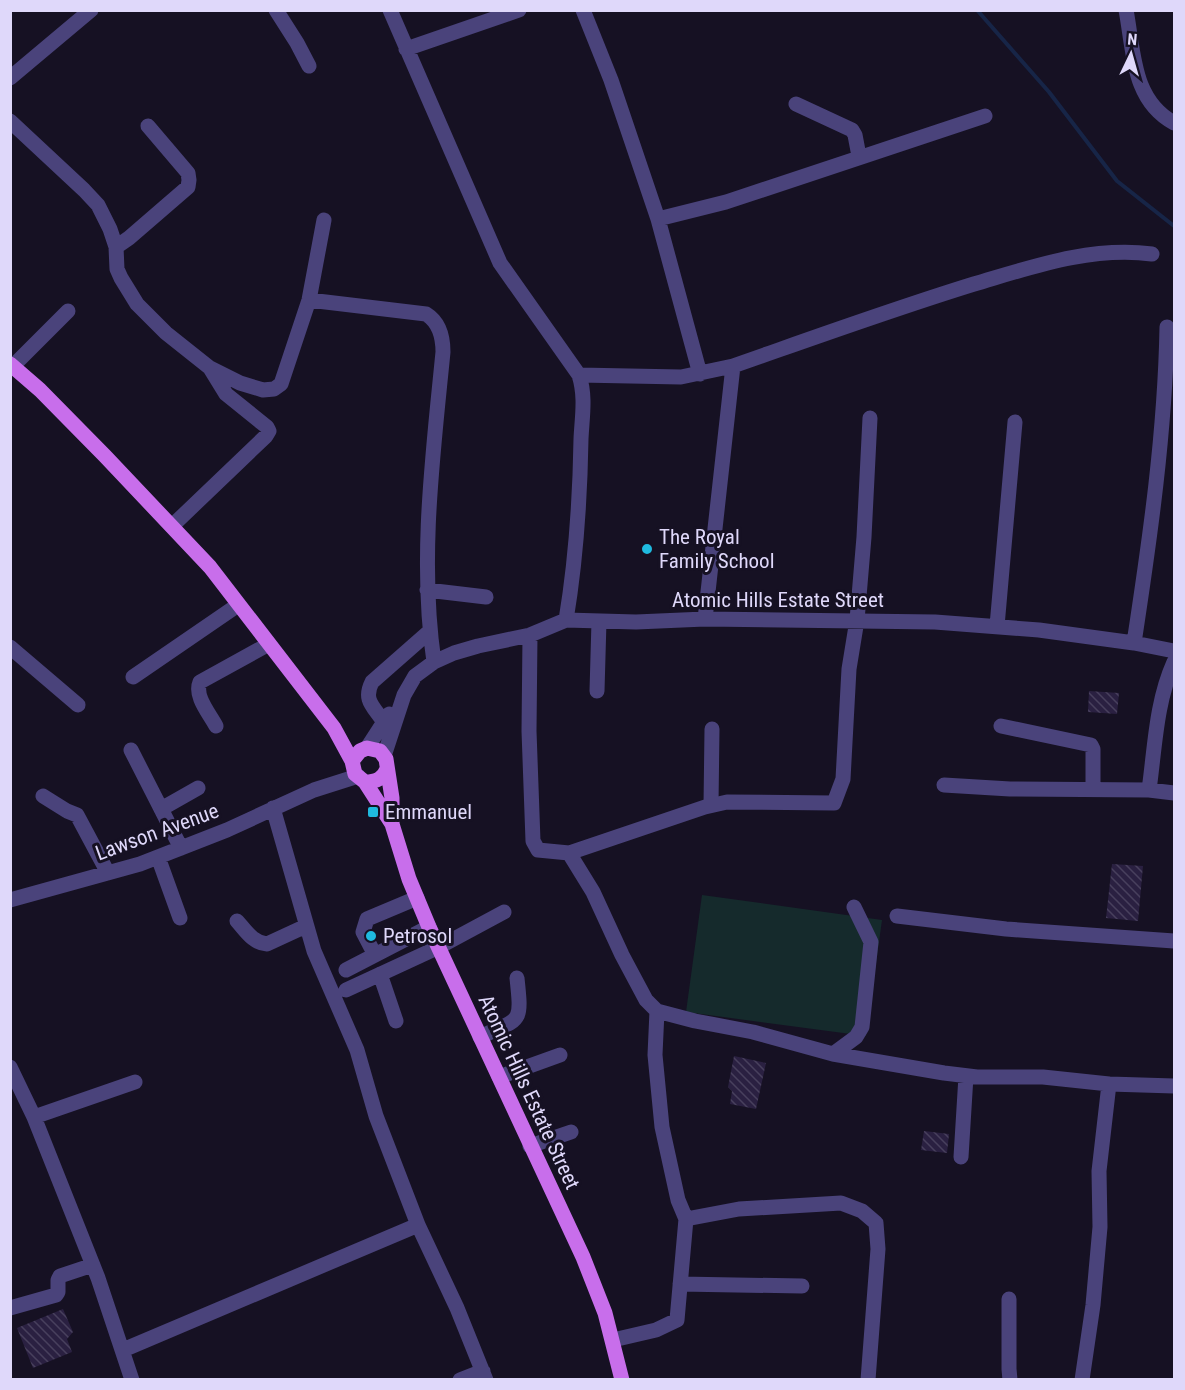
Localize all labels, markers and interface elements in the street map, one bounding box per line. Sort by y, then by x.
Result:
north arrow [1101,24,1161,84]
text: N [1127,30,1138,49]
place label: The Royal Family School [659,525,774,573]
marker: The Royal Family School [640,542,654,556]
street label: Atomic Hills Estate Street [672,588,884,612]
street label: Lawson Avenue [92,799,222,865]
place label: Emmanuel [385,800,472,824]
marker: Emmanuel [366,805,380,819]
place label: Petrosol [383,924,452,948]
marker: Petrosol [364,929,378,943]
street label: Atomic Hills Estate Street [473,991,585,1193]

